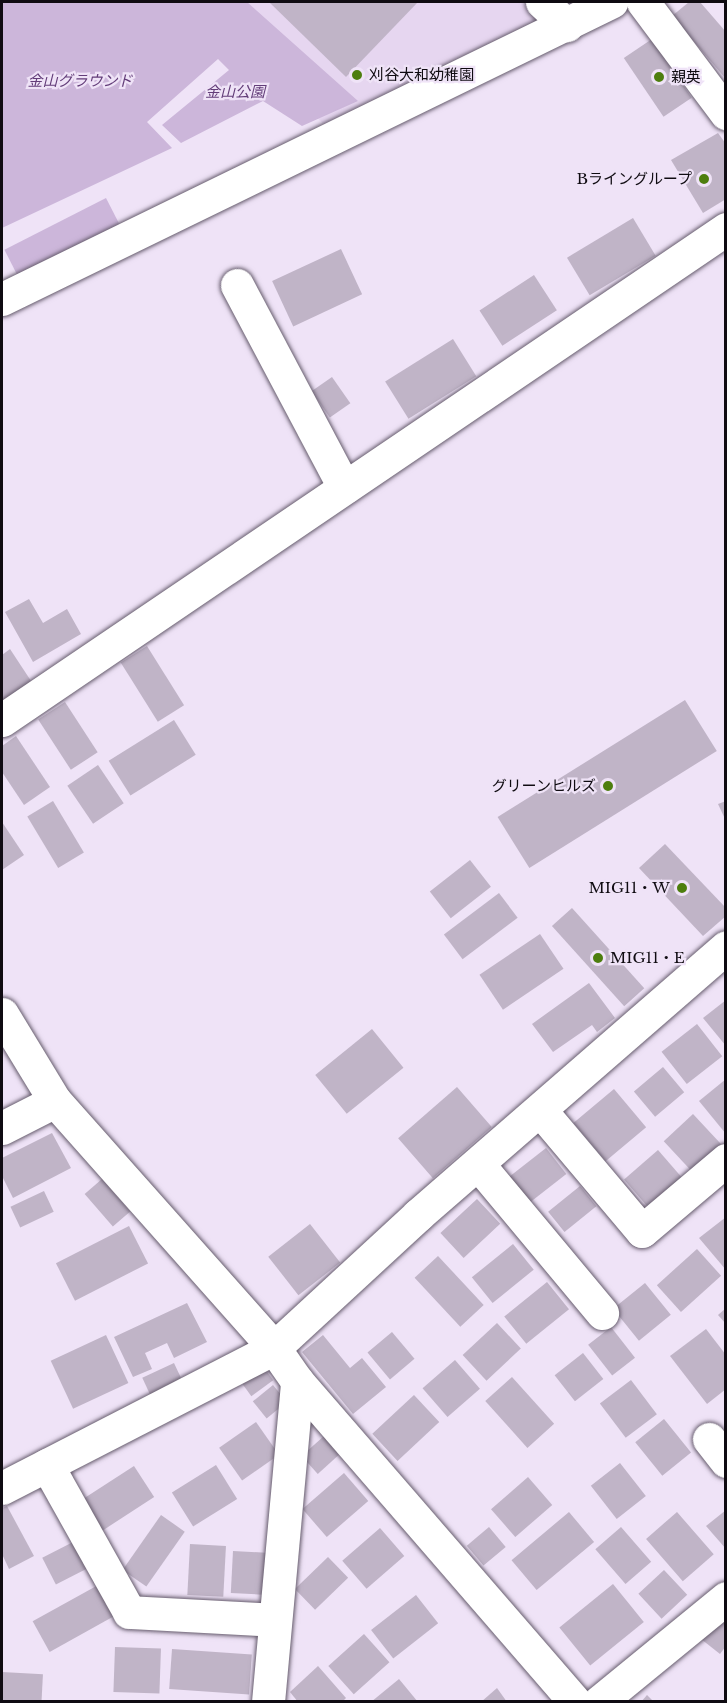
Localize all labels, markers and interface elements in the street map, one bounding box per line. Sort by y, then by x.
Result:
place label: 刈谷大和幼稚園 [369,66,474,84]
marker: 刈谷大和幼稚園 [350,68,364,82]
place label: 親英 [671,68,701,86]
marker: 親英 [652,70,666,84]
park label: 金山グラウンド [28,72,132,90]
park label: 金山公園 [205,83,265,101]
place label: Bライングループ [575,170,692,188]
marker: Bライングループ [697,172,711,186]
place label: グリーンヒルズ [491,777,596,795]
marker: グリーンヒルズ [601,779,615,793]
place label: MIG11・W [589,879,670,897]
marker: MIG11・W [675,881,689,895]
place label: MIG11・E [610,949,685,967]
marker: MIG11・E [591,951,605,965]

